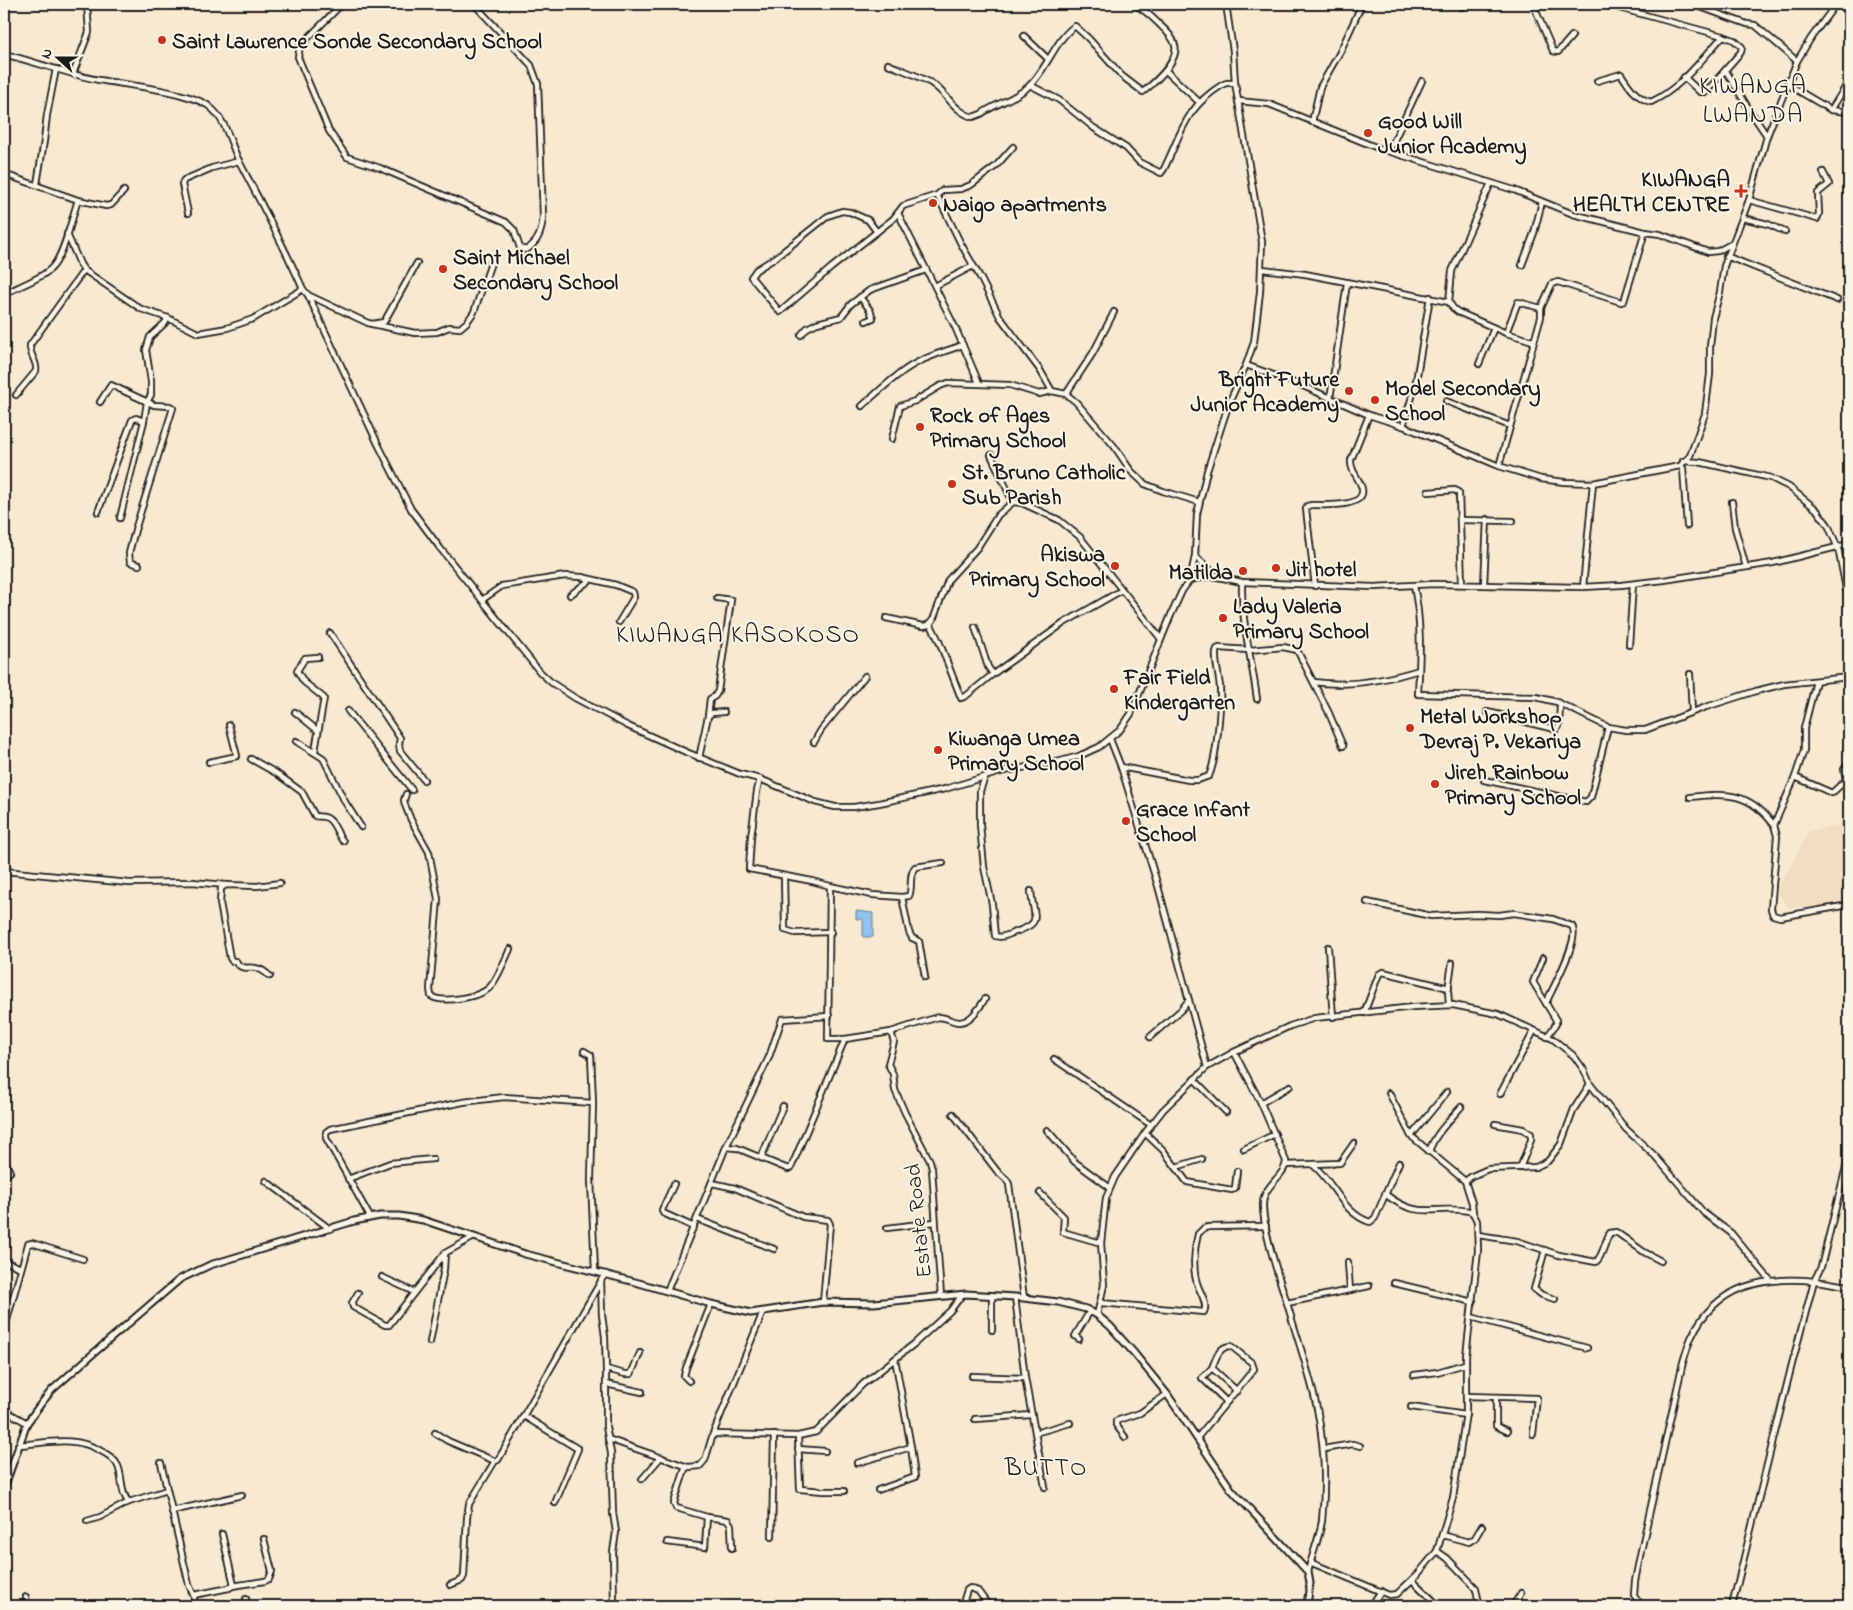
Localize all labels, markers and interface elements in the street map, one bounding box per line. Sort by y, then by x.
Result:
place label: Saint Lawrence Sonde Secondary School [172,27,542,60]
north arrow [32,32,82,82]
marker: Saint Lawrence Sonde Secondary School [156,34,168,46]
text: N [36,46,59,62]
district label: KIWANGA LWANDA [1699,69,1807,134]
place label: Good Will Junior Academy [1378,107,1527,165]
marker: Good Will Junior Academy [1362,127,1374,139]
place label: KIWANGA HEALTH CENTRE [1573,165,1730,222]
marker: KIWANGA HEALTH CENTRE [1734,184,1748,198]
place label: Naigo apartments [943,190,1107,223]
marker: Naigo apartments [927,197,939,209]
place label: Saint Michael Secondary School [453,243,618,301]
marker: Saint Michael Secondary School [437,263,449,275]
place label: Bright Future Junior Academy [1190,365,1340,423]
place label: Model Secondary School [1385,374,1541,431]
marker: Bright Future Junior Academy [1343,385,1355,397]
marker: Model Secondary School [1369,394,1381,406]
place label: Rock of Ages Primary School [930,401,1066,459]
marker: Rock of Ages Primary School [914,421,926,433]
place label: St. Bruno Catholic Sub Parish [962,458,1127,515]
marker: St. Bruno Catholic Sub Parish [946,478,958,490]
place label: Akiswa Primary School [969,540,1105,598]
place label: Jit hotel [1286,555,1357,587]
place label: Matilda [1168,558,1233,590]
marker: Akiswa Primary School [1109,560,1121,572]
marker: Jit hotel [1270,562,1282,574]
marker: Matilda [1237,565,1249,577]
place label: Lady Valeria Primary School [1233,592,1369,650]
marker: Lady Valeria Primary School [1217,612,1229,624]
district label: KIWANGA KASOKOSO [616,618,860,654]
place label: Fair Field Kindergarten [1123,663,1235,721]
marker: Fair Field Kindergarten [1108,683,1120,695]
place label: Metal Workshop Devraj P. Vekariya [1419,702,1581,760]
marker: Metal Workshop Devraj P. Vekariya [1404,722,1416,734]
place label: Kiwanga Umea Primary School [948,724,1084,782]
marker: Kiwanga Umea Primary School [932,744,944,756]
place label: Jireh Rainbow Primary School [1445,758,1581,816]
marker: Jireh Rainbow Primary School [1429,778,1441,790]
place label: Grace Infant School [1136,795,1251,852]
marker: Grace Infant School [1120,815,1132,827]
street label: Estate Road [898,1162,942,1279]
district label: BUTTO [1004,1451,1087,1487]

